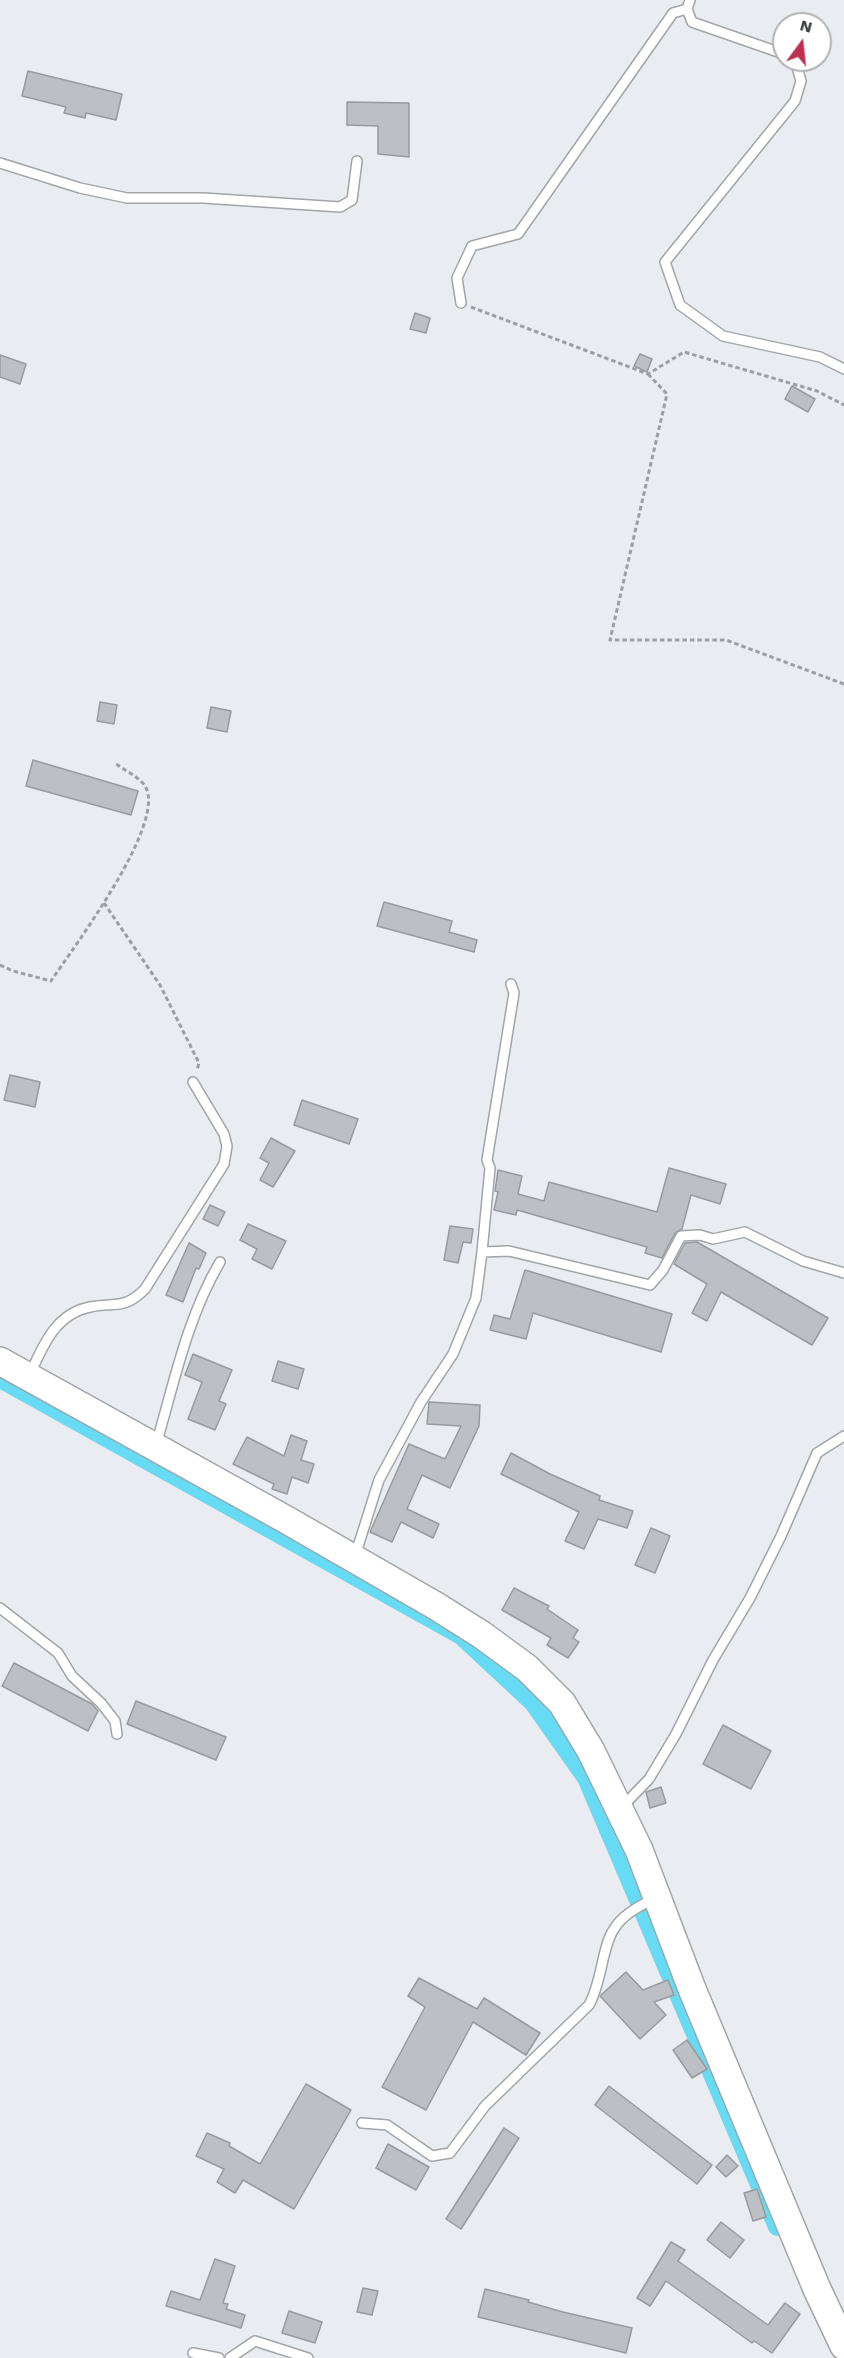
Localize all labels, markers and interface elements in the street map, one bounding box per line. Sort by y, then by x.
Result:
north arrow [772,12,832,72]
text: N [798,15,814,37]

